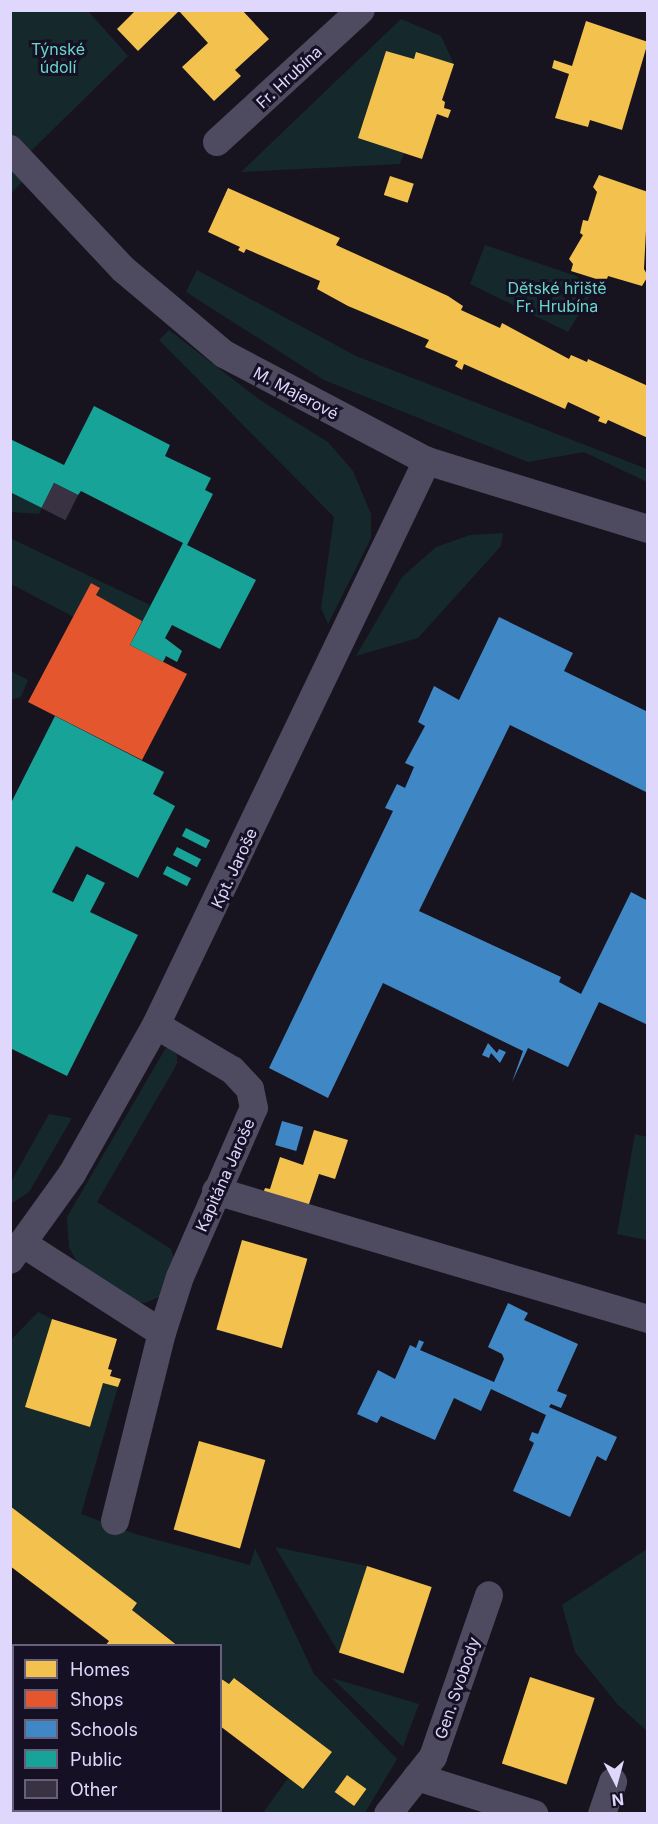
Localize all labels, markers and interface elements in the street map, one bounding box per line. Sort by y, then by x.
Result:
park label: Týnské údolí [31,39,85,77]
street label: Fr. Hrubína [252,42,326,112]
park label: Dětské hřiště Fr. Hrubína [507,278,607,316]
street label: M. Majerové [250,363,342,423]
street label: Kpt. Jaroše [207,825,261,911]
street label: Kapitána Jaroše [191,1115,259,1235]
street label: Gen. Svobody [431,1634,483,1742]
legend [12,1644,222,1812]
text: Homes [70,1659,130,1680]
text: Shops [70,1689,124,1710]
text: Schools [70,1719,138,1740]
text: Public [70,1749,122,1770]
north arrow [586,1752,646,1812]
text: Other [70,1779,118,1800]
text: N [611,1789,625,1810]

